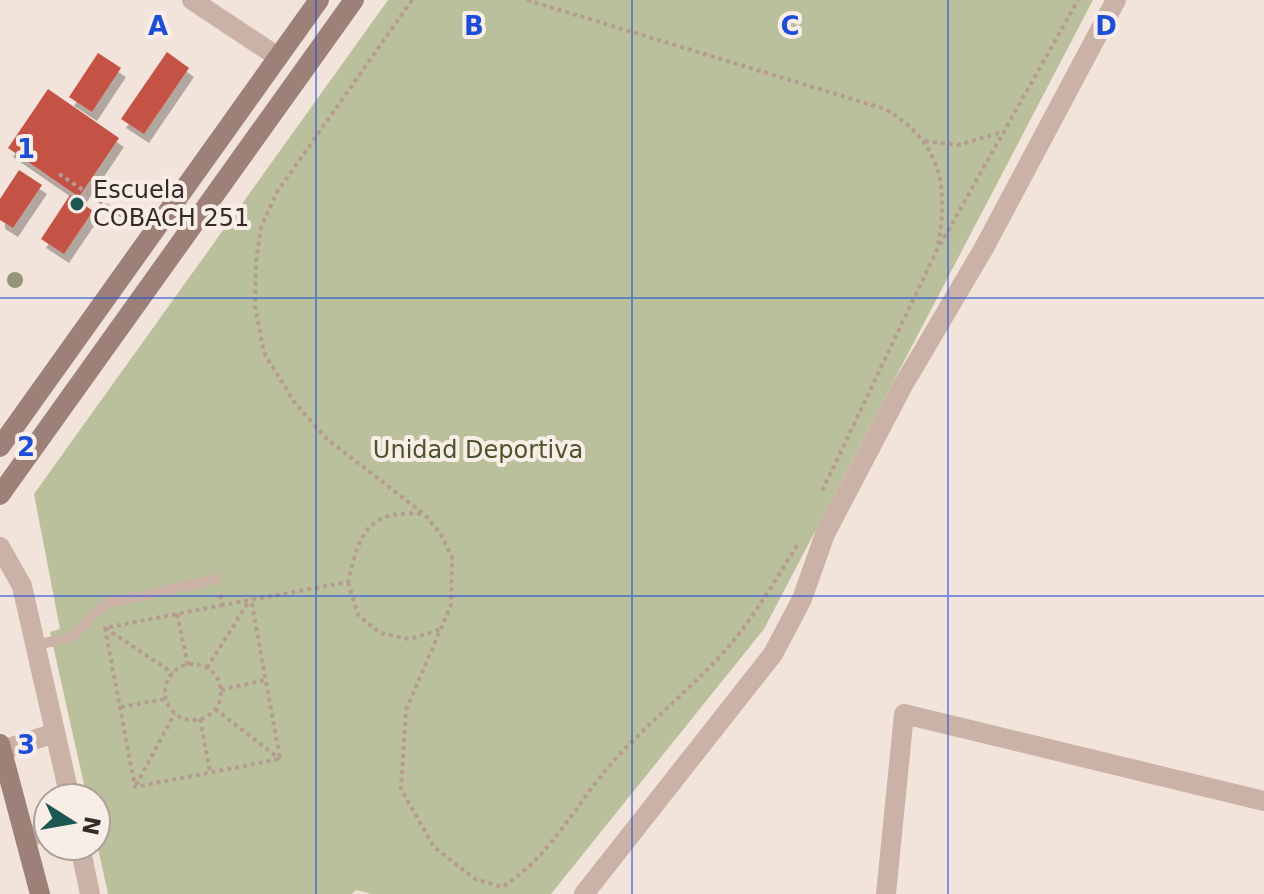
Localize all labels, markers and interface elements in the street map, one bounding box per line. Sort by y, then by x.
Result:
text: A [148,11,168,41]
text: B [464,11,484,41]
text: C [780,11,800,41]
text: D [1095,11,1117,41]
text: 1 [17,134,35,164]
place label: Escuela COBACH 251 [93,176,249,232]
marker: Escuela COBACH 251 [68,195,86,213]
text: 2 [17,432,35,462]
park label: Unidad Deportiva [373,436,583,464]
text: 3 [17,730,35,760]
north arrow [32,782,112,862]
text: N [77,814,105,837]

